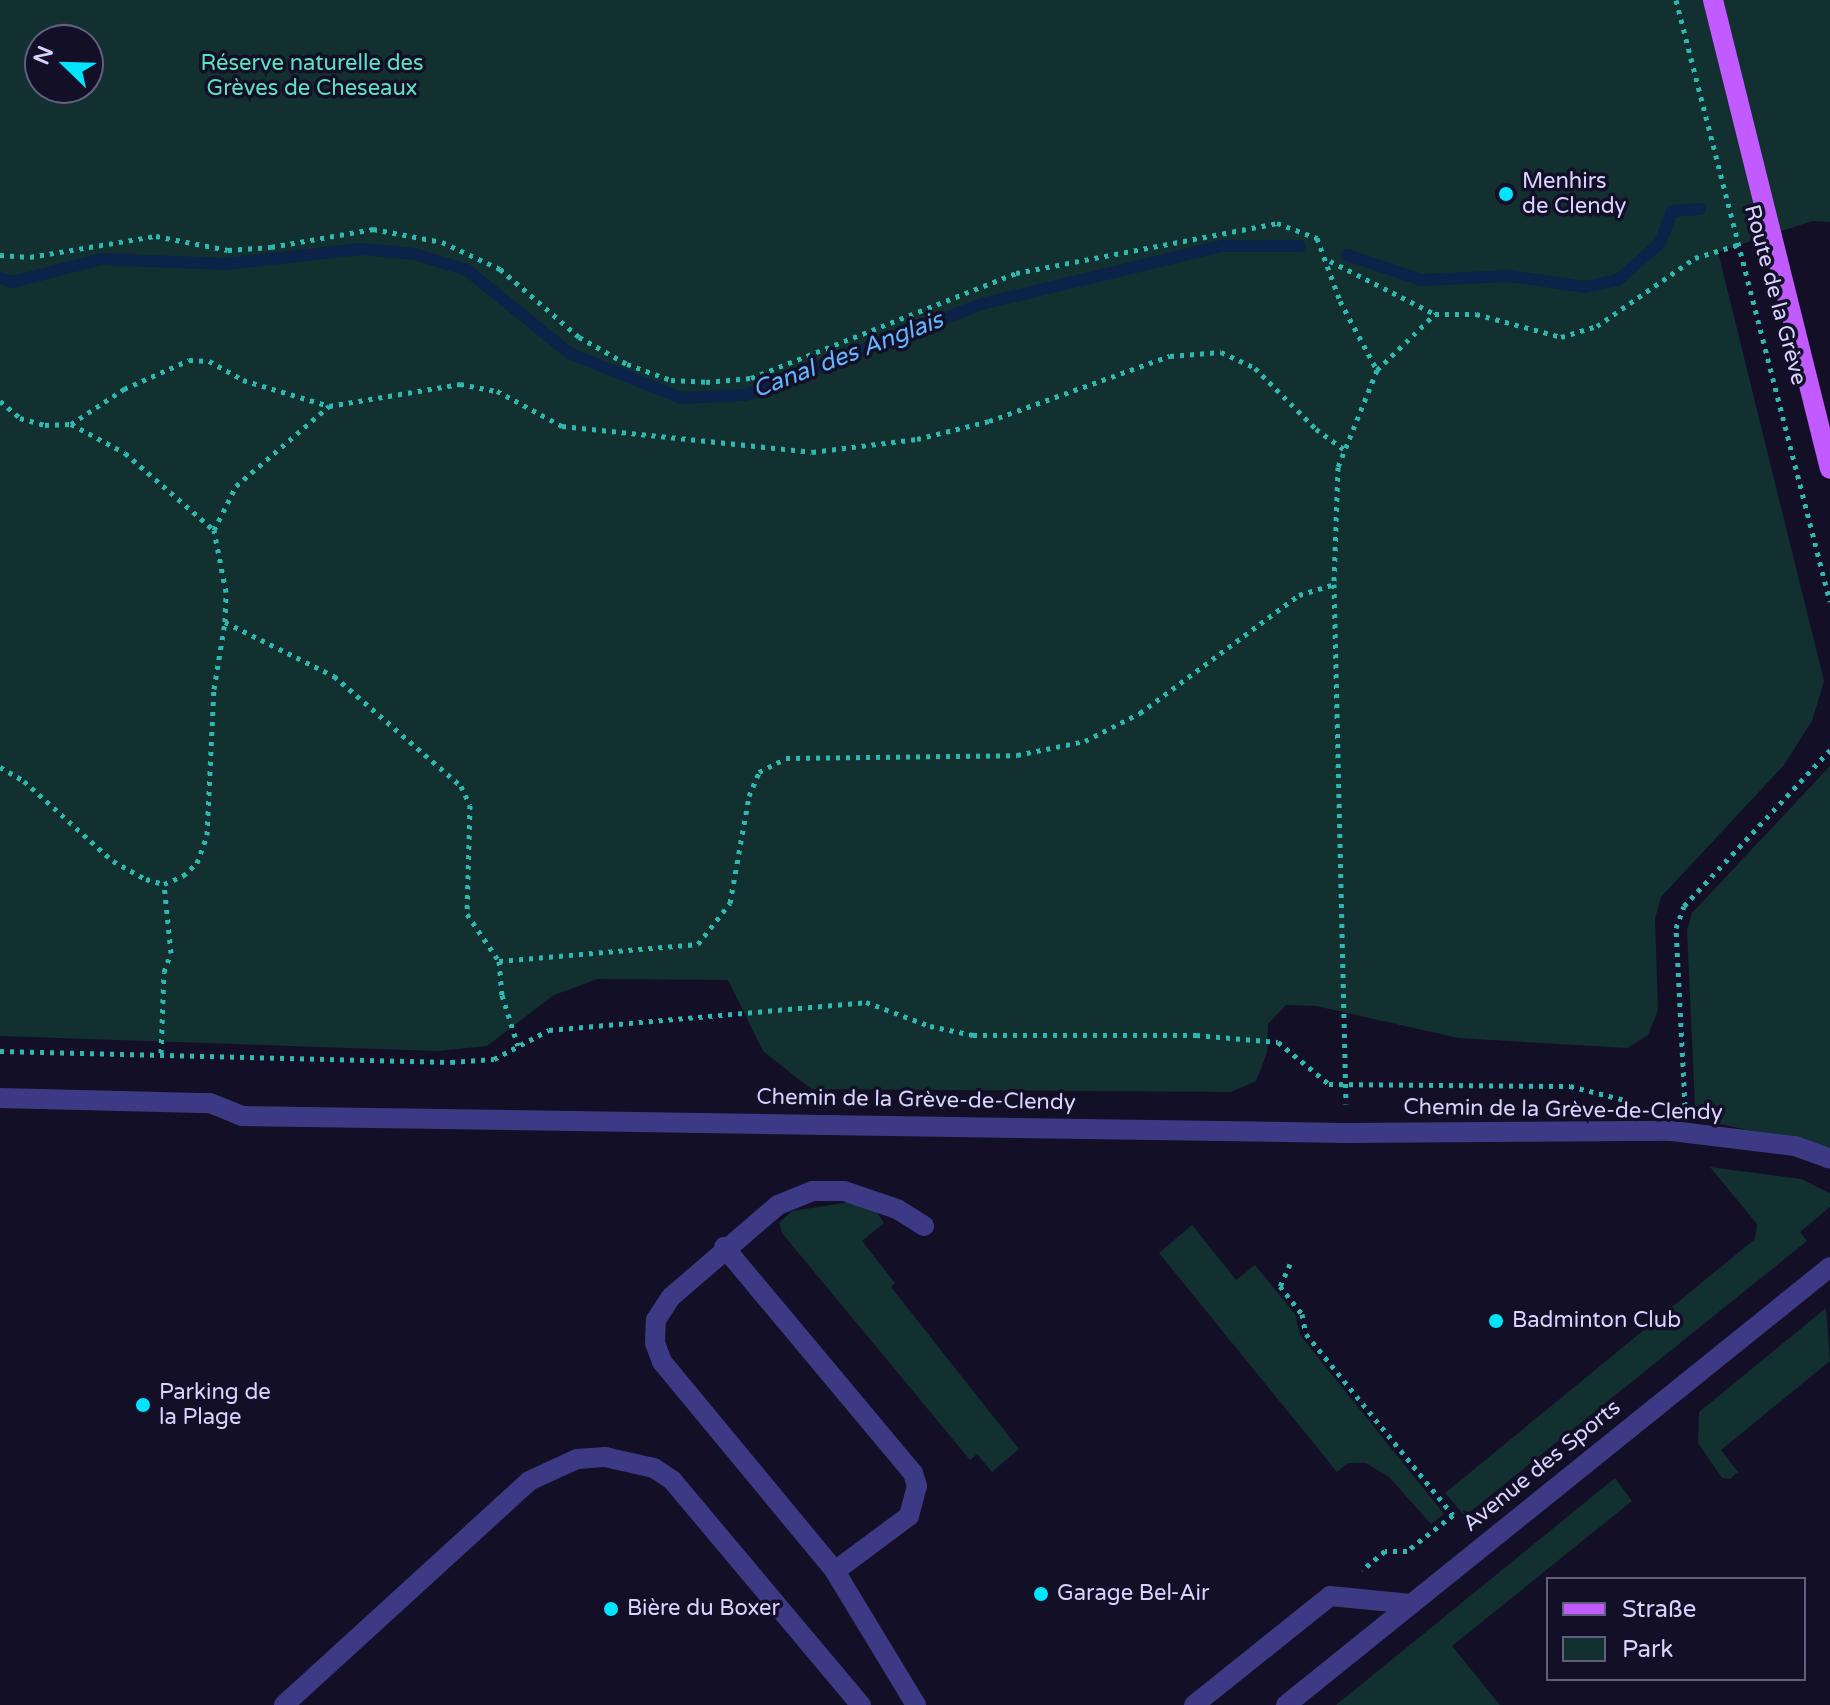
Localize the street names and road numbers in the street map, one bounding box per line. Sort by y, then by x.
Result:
street label: Route de la Grève [1738,202,1812,388]
street label: Chemin de la Grève-de-Clendy [756,1084,1076,1116]
street label: Chemin de la Grève-de-Clendy [1403,1094,1723,1126]
street label: Avenue des Sports [1458,1394,1626,1538]

